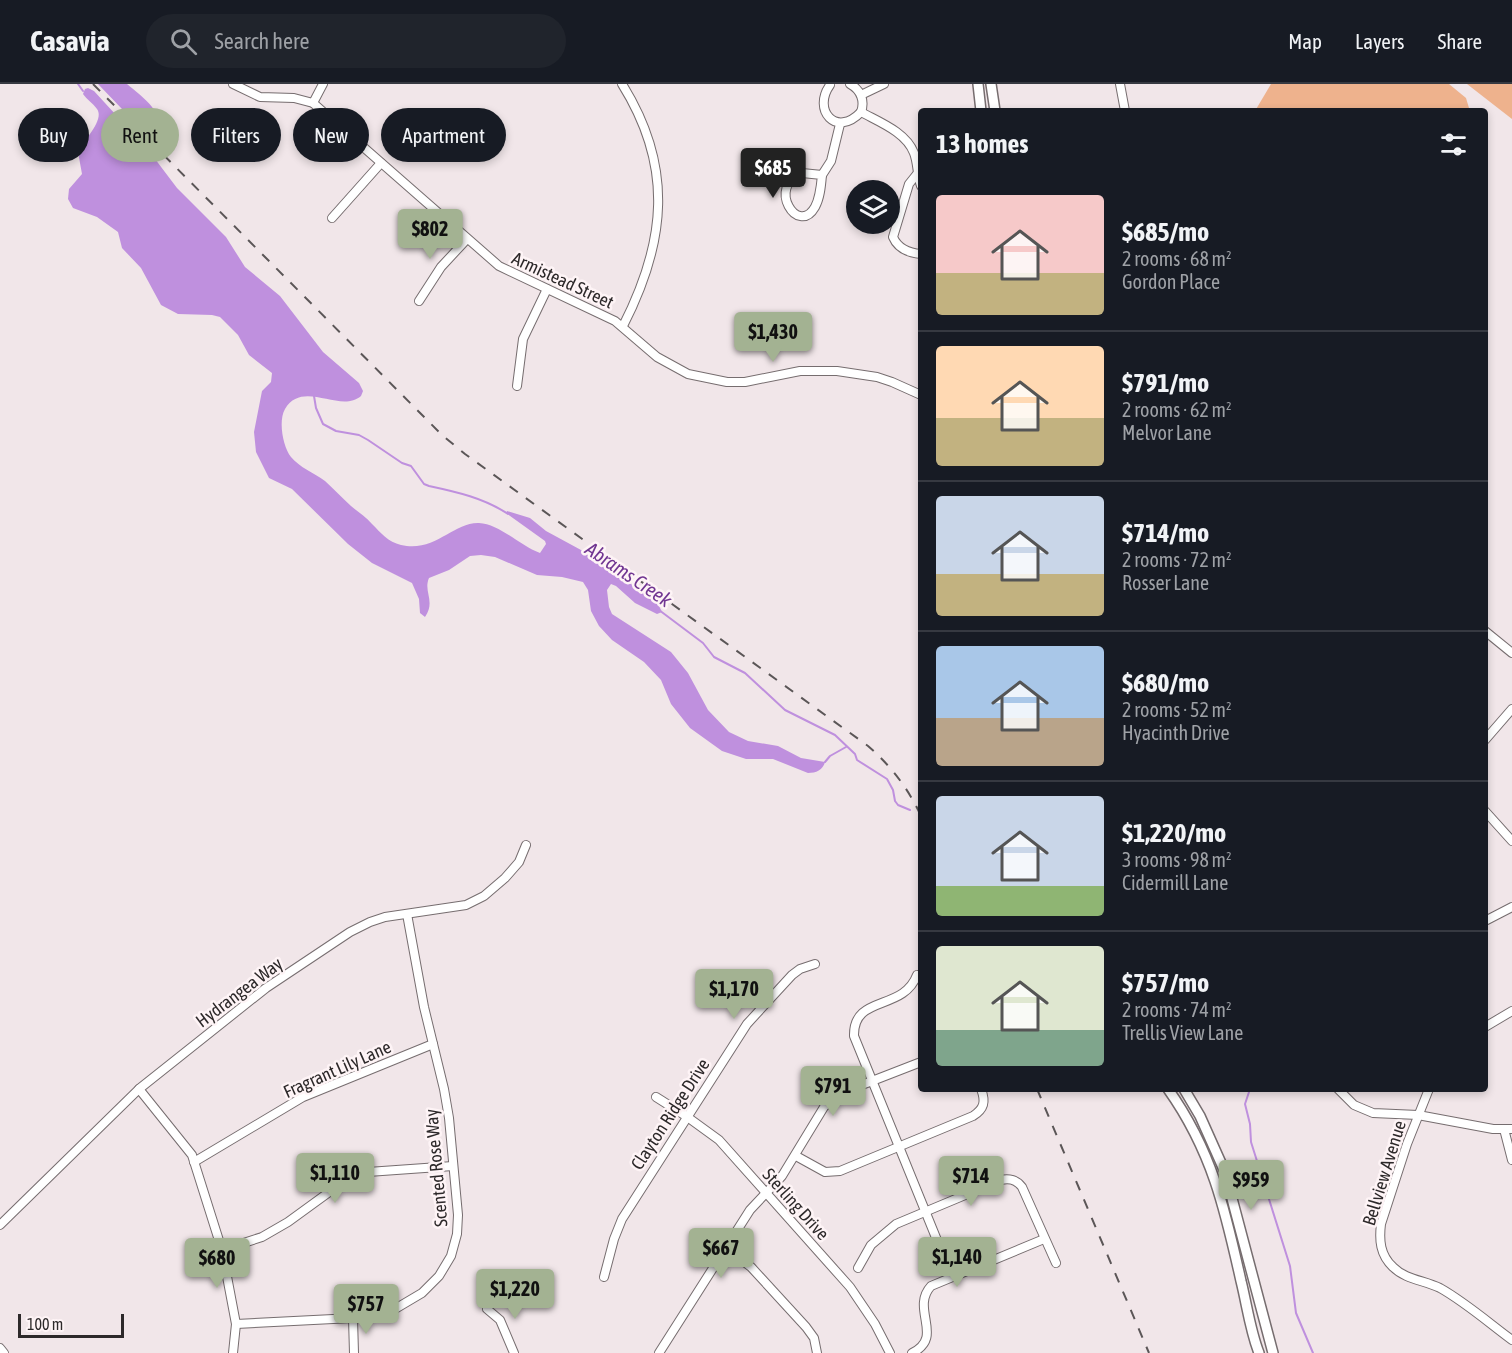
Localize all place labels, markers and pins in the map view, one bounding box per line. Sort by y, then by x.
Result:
pin: $685 [737,148,809,199]
pin: $802 [394,209,466,260]
pin: $1,430 [724,312,822,363]
pin: $1,170 [685,969,783,1020]
pin: $791 [797,1066,869,1117]
pin: $1,110 [286,1153,384,1204]
pin: $714 [935,1156,1007,1207]
pin: $959 [1215,1160,1287,1211]
pin: $667 [685,1228,757,1279]
pin: $1,140 [908,1237,1006,1288]
pin: $680 [181,1238,253,1289]
pin: $1,220 [466,1269,564,1320]
pin: $757 [330,1284,402,1335]

